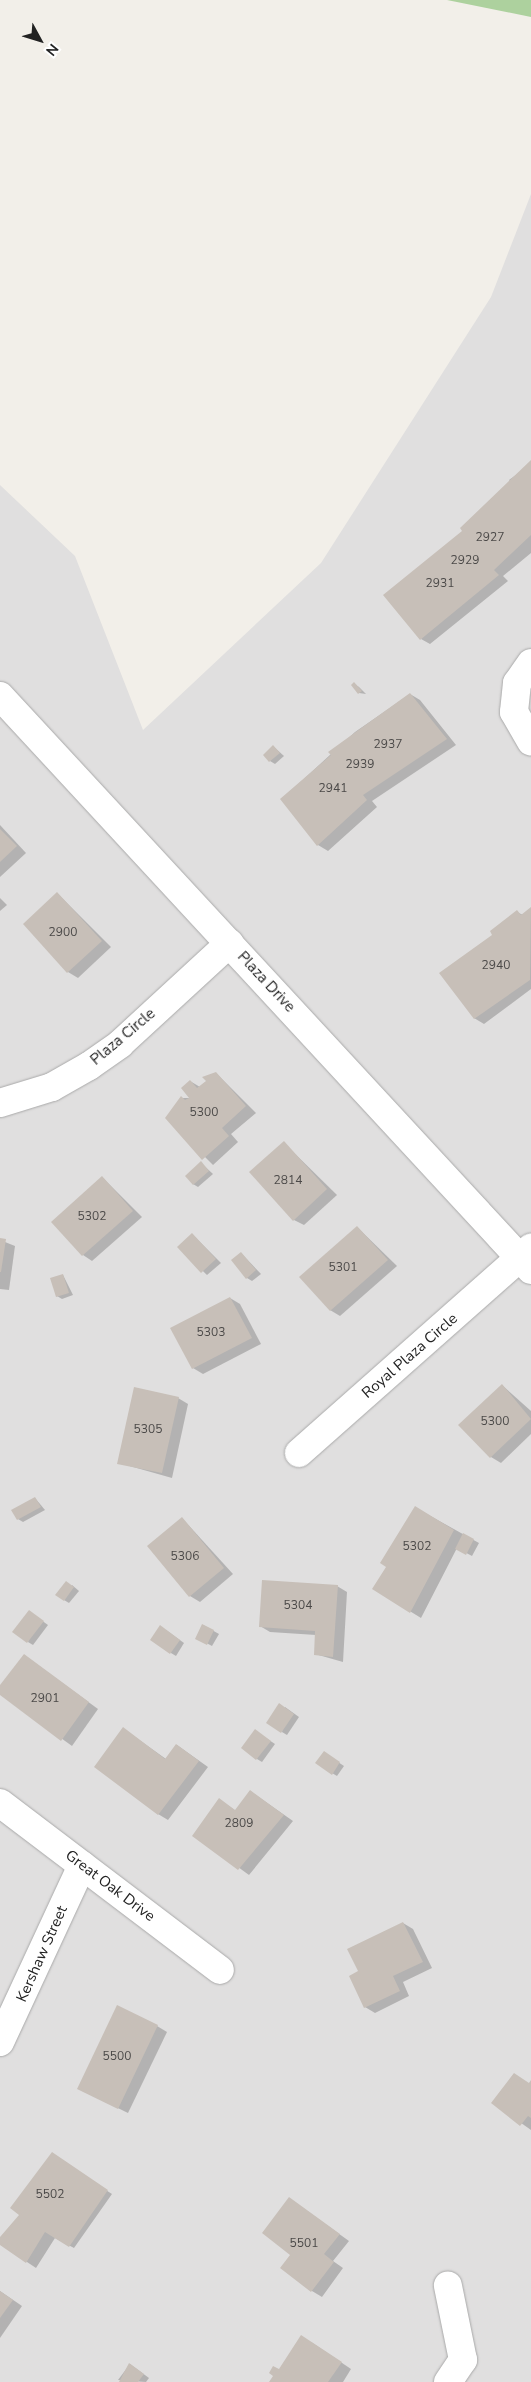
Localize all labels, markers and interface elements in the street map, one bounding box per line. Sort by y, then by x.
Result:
north arrow [15,15,65,65]
text: N [41,40,63,60]
house number: 2927 [476,531,504,545]
house number: 2929 [451,554,479,568]
house number: 2931 [426,577,454,591]
house number: 2937 [374,738,402,752]
house number: 2939 [346,758,374,772]
house number: 2941 [319,782,347,796]
house number: 2900 [49,926,77,940]
street label: Plaza Drive [233,948,299,1016]
house number: 2940 [482,959,510,973]
street label: Plaza Circle [87,1005,159,1069]
house number: 5300 [190,1106,218,1120]
house number: 2814 [274,1174,302,1188]
house number: 5302 [78,1210,106,1224]
house number: 5301 [329,1261,357,1275]
street label: Royal Plaza Circle [359,1310,461,1402]
house number: 5303 [197,1326,225,1340]
house number: 5300 [481,1415,509,1429]
house number: 5305 [134,1423,162,1437]
house number: 5302 [403,1540,431,1554]
house number: 5306 [171,1550,199,1564]
house number: 5304 [284,1599,312,1613]
house number: 2901 [31,1692,59,1706]
house number: 2809 [225,1817,253,1831]
street label: Great Oak Drive [62,1846,158,1926]
street label: Kershaw Street [13,1903,71,2005]
house number: 5500 [103,2050,131,2064]
house number: 5502 [36,2188,64,2202]
house number: 5501 [290,2237,318,2251]

